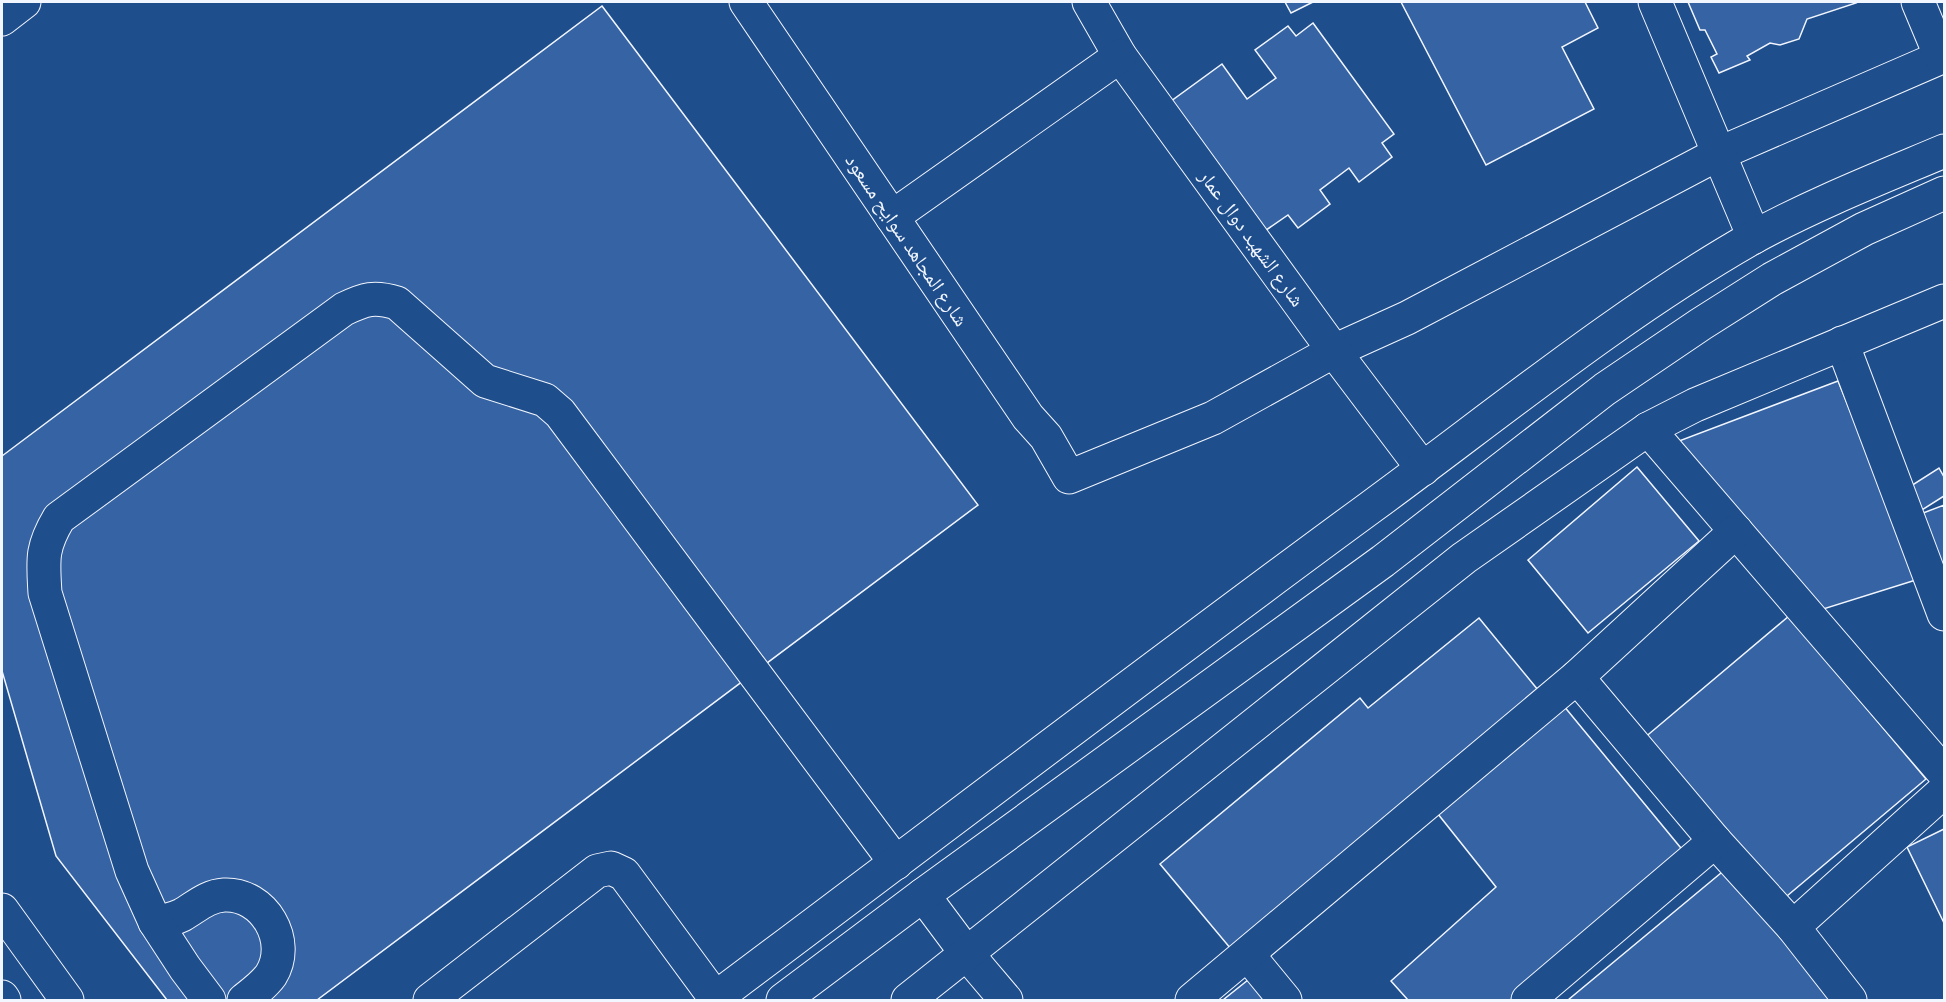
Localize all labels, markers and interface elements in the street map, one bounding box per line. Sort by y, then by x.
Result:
street label: شارع المجاهد سوايح مسعود [840,149,974,331]
street label: شارع الشهيد دوال عمار [1193,164,1310,312]

